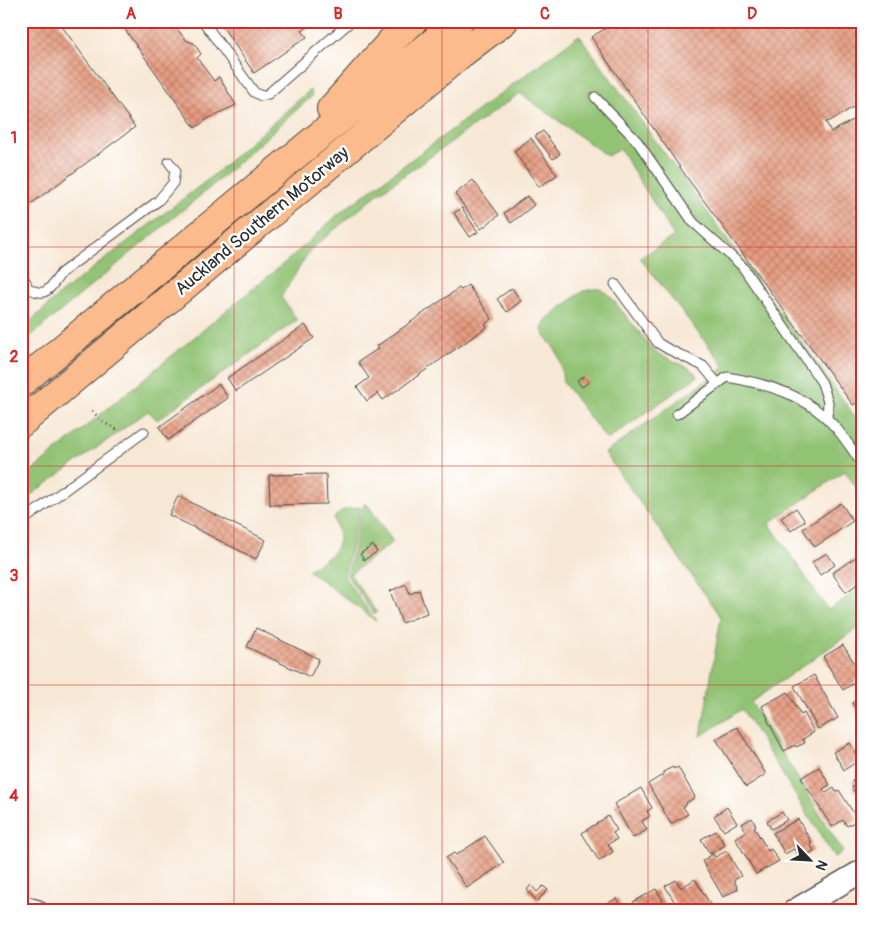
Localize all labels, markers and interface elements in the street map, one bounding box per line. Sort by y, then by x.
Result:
text: A [126,4,137,24]
text: B [333,4,343,24]
text: C [540,4,550,24]
text: D [747,4,757,24]
text: 1 [11,128,17,148]
street label: Auckland Southern Motorway [170,141,354,301]
text: 2 [10,347,19,367]
text: 3 [10,566,19,586]
text: 4 [9,786,19,806]
north arrow [786,834,836,884]
text: N [812,857,831,873]

